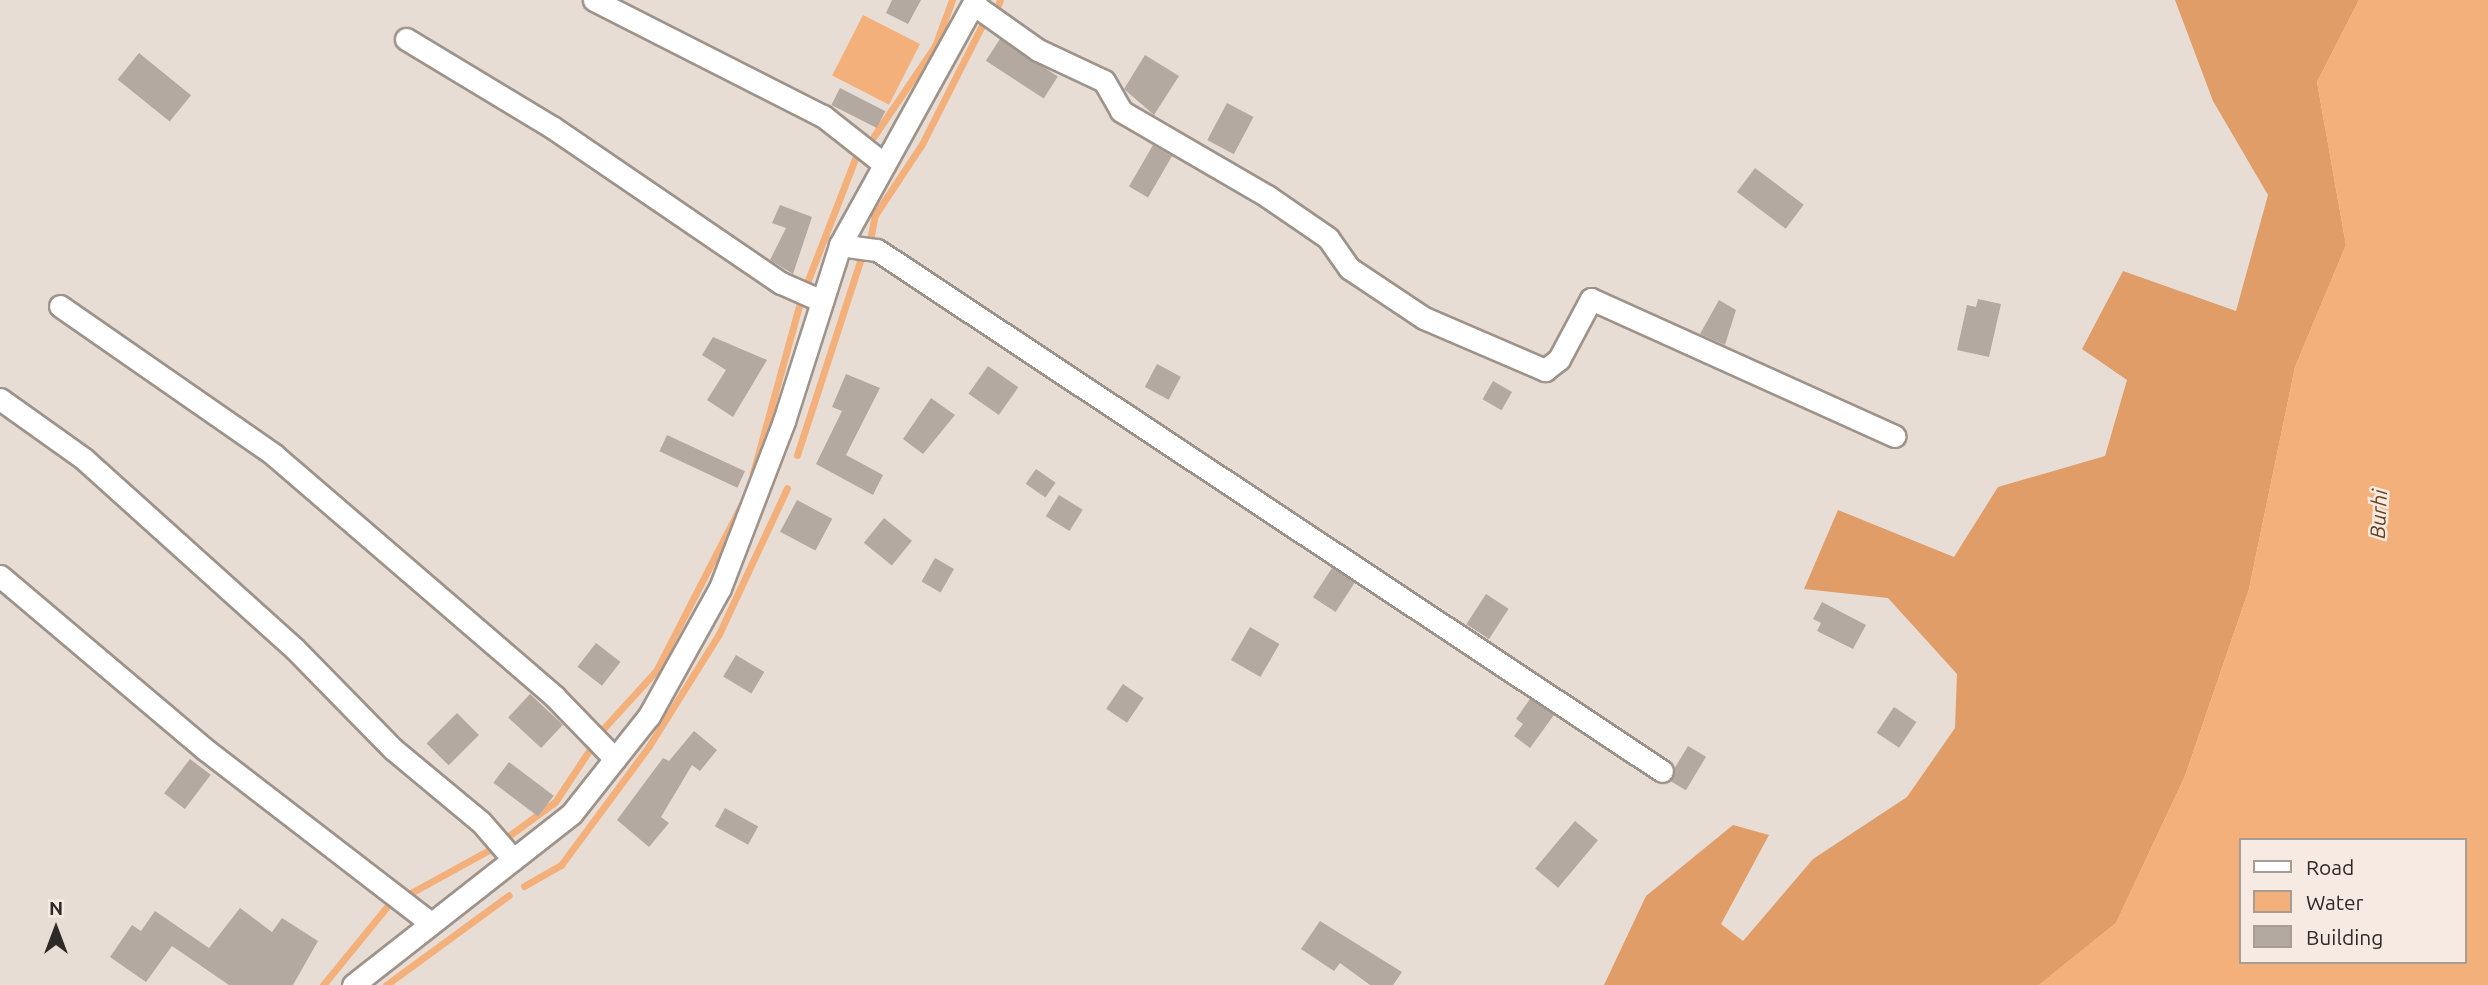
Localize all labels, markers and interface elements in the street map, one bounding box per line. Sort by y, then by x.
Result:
water label: Burhi [2364,489,2392,539]
legend [2240,838,2467,964]
text: Road [2306,855,2354,879]
text: Water [2306,890,2364,914]
north arrow [21,894,91,964]
text: N [49,897,63,919]
text: Building [2306,925,2383,949]

